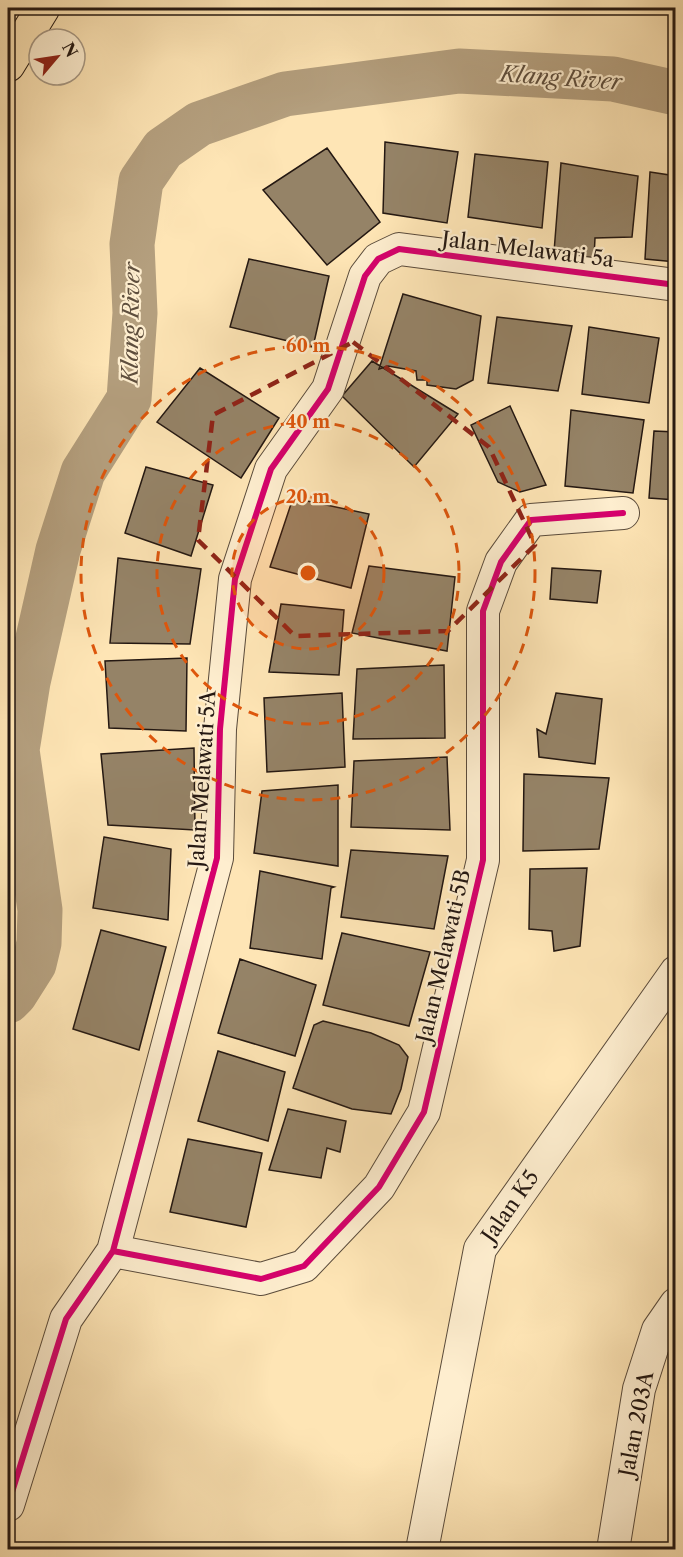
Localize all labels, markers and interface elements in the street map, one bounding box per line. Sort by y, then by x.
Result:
north arrow [27,27,87,87]
text: N [58,39,82,61]
water label: Klang River [497,60,624,96]
street label: Jalan Melawati 5a [438,226,616,272]
water label: Klang River [116,260,146,386]
text: 60 m [286,335,330,357]
text: 40 m [286,411,330,433]
text: 20 m [286,486,330,508]
centre of rings [298,563,318,583]
street label: Jalan Melawati 5A [183,689,221,872]
street label: Jalan Melawati 5B [410,867,475,1048]
street label: Jalan K5 [475,1165,544,1249]
street label: Jalan 203A [613,1369,659,1482]

